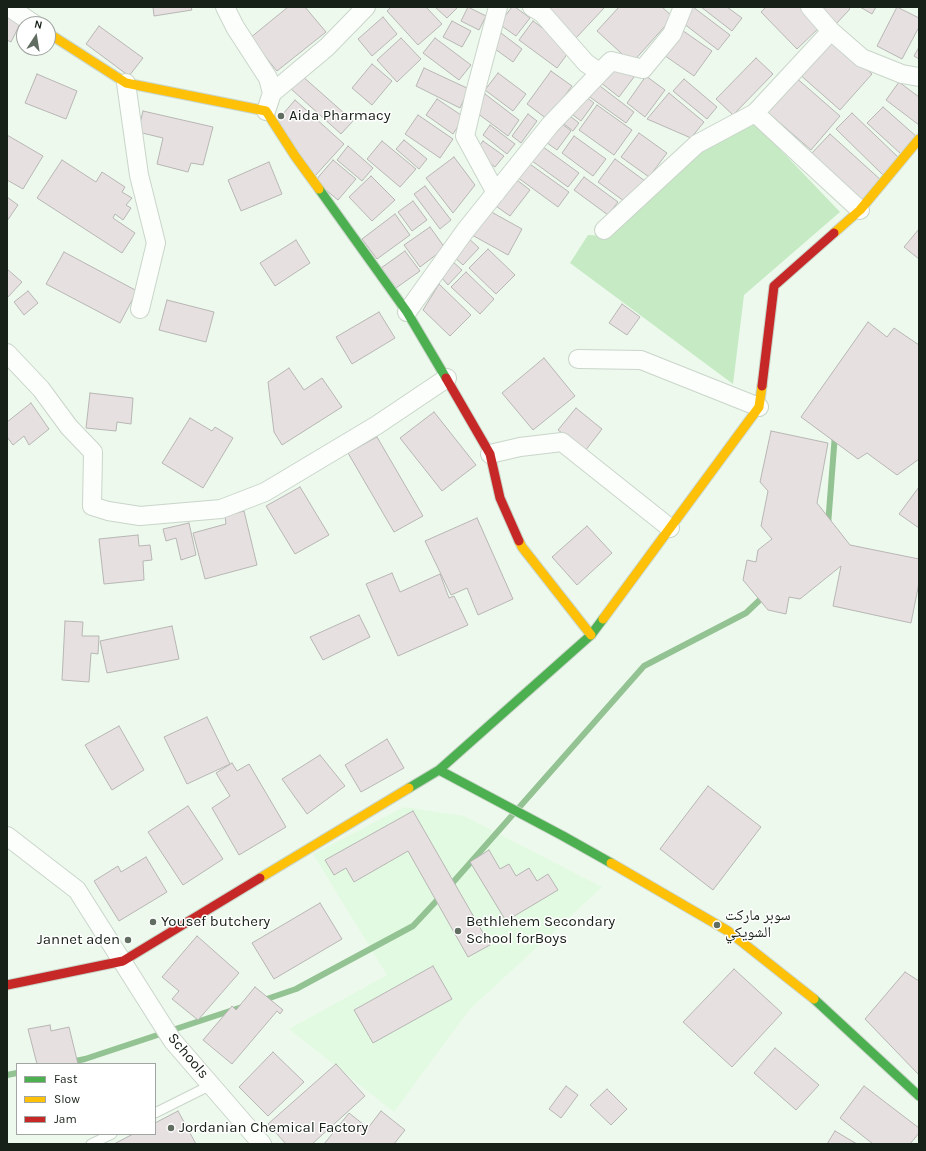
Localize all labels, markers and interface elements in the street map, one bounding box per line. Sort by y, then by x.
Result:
north arrow [16,16,56,56]
text: N [33,18,44,32]
place label: Aida Pharmacy [289,107,391,125]
marker: Aida Pharmacy [276,111,286,121]
place label: سوبر ماركت الشويكي [725,907,791,942]
place label: Yousef butchery [161,913,270,931]
place label: Bethlehem Secondary School forBoys [466,913,615,948]
marker: Yousef butchery [148,917,158,927]
marker: سوبر ماركت الشويكي [712,920,722,930]
marker: Bethlehem Secondary School forBoys [453,926,463,936]
place label: Jannet aden [37,931,120,949]
marker: Jannet aden [123,935,133,945]
street label: Schools [164,1029,212,1083]
legend [16,1063,156,1135]
text: Fast [54,1072,77,1086]
text: Slow [54,1092,80,1106]
text: Jam [54,1112,77,1126]
place label: Jordanian Chemical Factory [179,1119,368,1137]
marker: Jordanian Chemical Factory [166,1123,176,1133]

